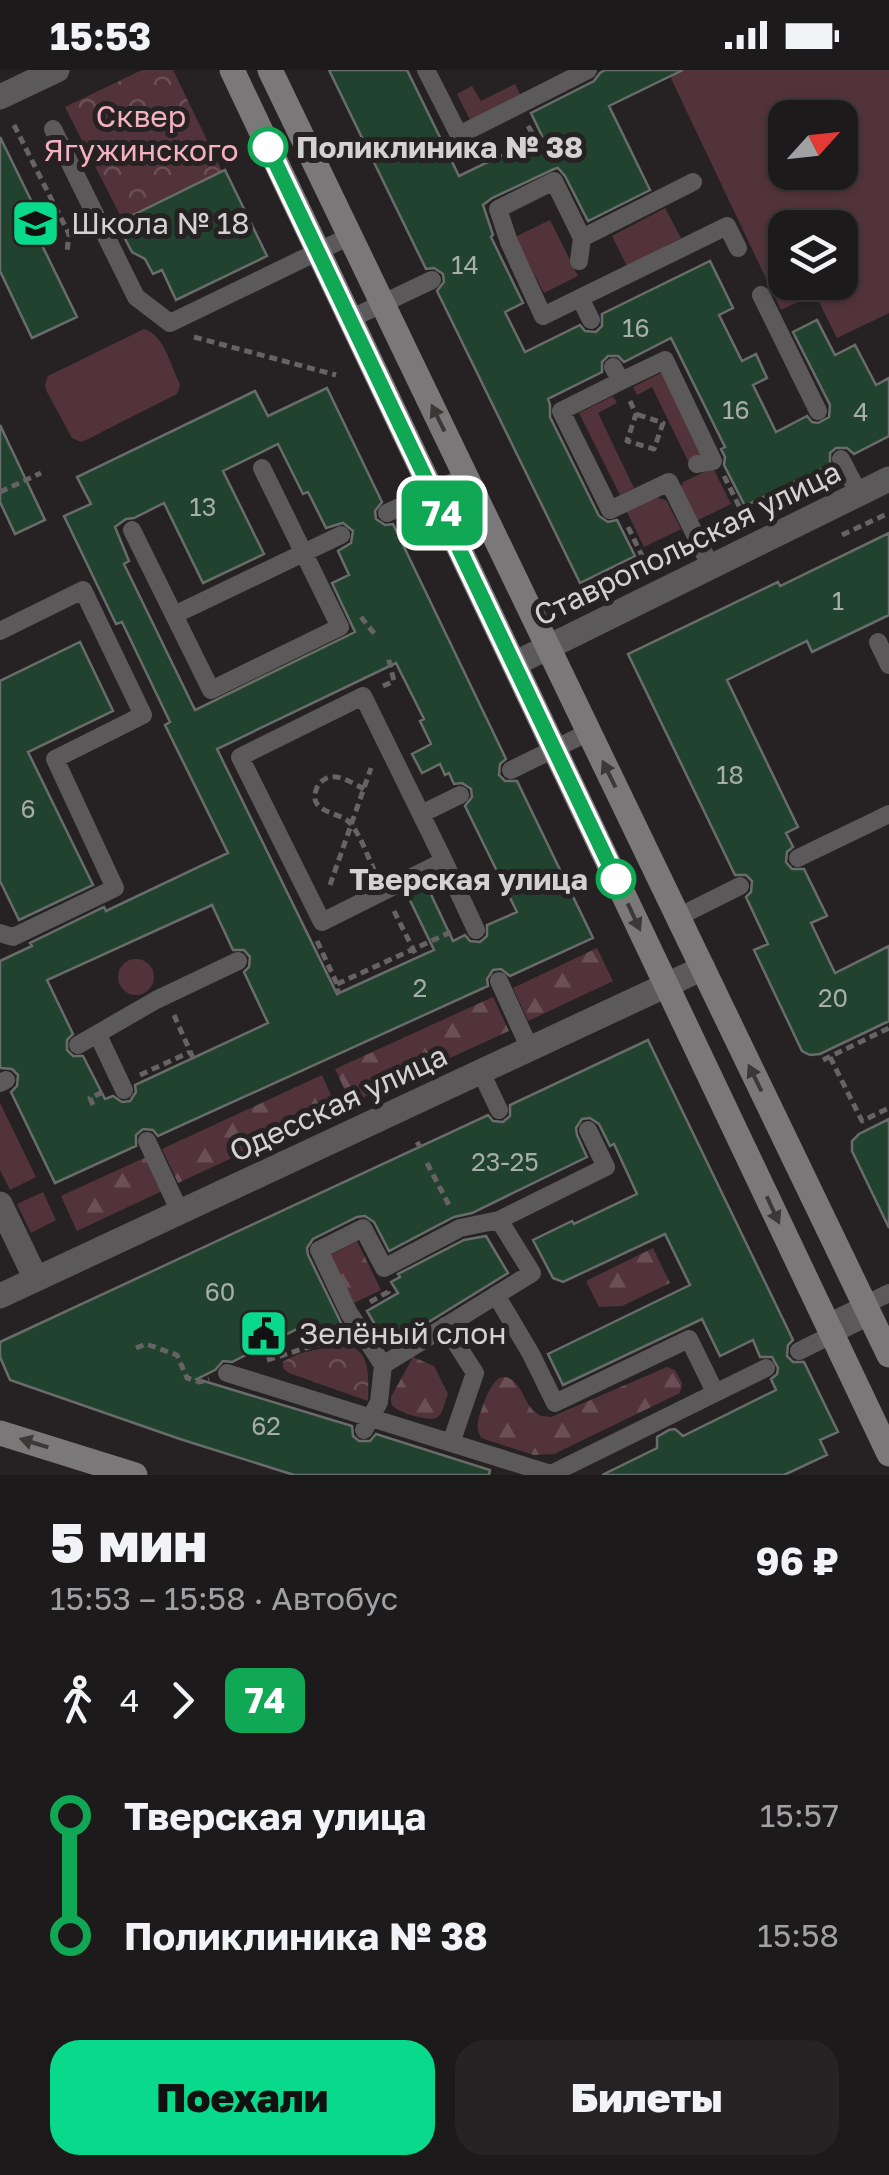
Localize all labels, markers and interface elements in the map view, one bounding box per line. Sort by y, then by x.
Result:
text: 15:53 [50,13,151,58]
park label: Сквер Ягужинского [43,98,239,168]
north arrow [768,100,858,190]
map controls [768,100,858,300]
marker: Поликлиника № 38 [249,128,287,166]
place label: Поликлиника № 38 [296,129,583,165]
school or university icon: Школа № 18 [10,197,62,249]
place label: Школа № 18 [71,205,250,241]
button: layers [768,210,858,300]
house number: 14 [451,249,479,280]
house number: 16 [622,312,650,343]
house number: 16 [722,394,750,425]
house number: 4 [853,396,869,427]
one-way arrow [429,403,446,432]
street label: Ставропольская улица [528,453,846,633]
line badge: 74 [397,480,487,546]
house number: 13 [190,491,216,522]
text: 74 [422,492,462,534]
house number: 1 [832,585,844,616]
one-way arrow [601,759,618,788]
house number: 18 [716,759,744,790]
house number: 6 [20,793,36,824]
marker: Тверская улица [597,860,635,898]
place label: Тверская улица [349,861,588,897]
one-way arrow [625,903,642,932]
house number: 2 [413,972,427,1003]
house number: 20 [818,982,848,1013]
street label: Одесская улица [223,1037,453,1169]
one-way arrow [747,1063,764,1092]
house number: 23-25 [471,1146,539,1177]
one-way arrow [765,1196,782,1225]
house number: 60 [205,1276,235,1307]
public building icon: Зелёный слон [238,1307,290,1359]
place label: Зелёный слон [299,1315,506,1351]
house number: 62 [251,1410,281,1441]
one-way arrow [19,1435,49,1450]
text: 5 мин [50,1508,207,1574]
text: 96 ₽ [756,1538,839,1583]
text: 15:53 – 15:58 · Автобус [50,1579,398,1617]
icon: walk [50,1673,105,1728]
icon: forward [155,1673,210,1728]
text: 74 [245,1679,285,1721]
text: 4 [120,1681,140,1719]
text: Тверская улица [124,1793,426,1838]
text: 15:57 [760,1796,839,1834]
text: Поликлиника № 38 [124,1913,488,1958]
text: 15:58 [757,1916,839,1954]
button: Поехали [50,2040,435,2155]
button: Билеты [455,2040,839,2155]

